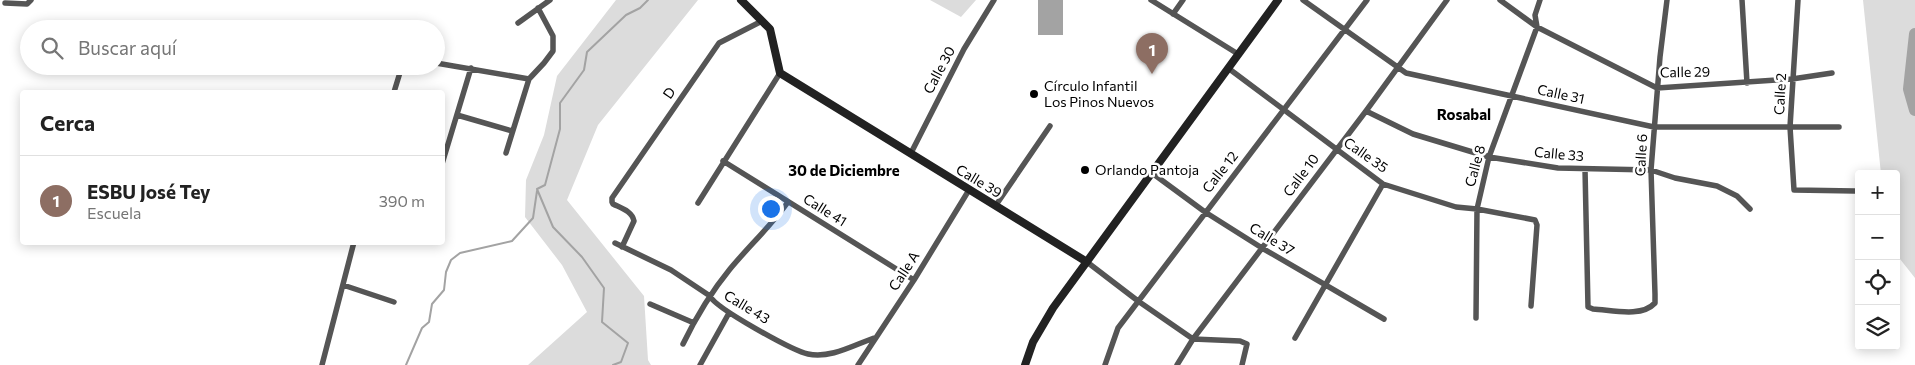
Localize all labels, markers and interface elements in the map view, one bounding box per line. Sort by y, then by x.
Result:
search box [20,20,445,75]
pin: 1 [1136,33,1168,74]
icon: search [38,34,66,62]
text: Buscar aquí [78,36,177,59]
street label: Calle 30 [919,43,958,96]
street label: Calle 29 [1660,63,1710,80]
street label: Calle 2 [1770,72,1789,115]
place label: Círculo Infantil Los Pinos Nuevos [1044,77,1154,110]
street label: Calle 31 [1536,80,1586,107]
street label: D [659,84,679,102]
marker: Círculo Infantil Los Pinos Nuevos [1028,88,1040,100]
district label: Rosabal [1437,105,1491,123]
text: Cerca [40,110,95,135]
street label: Calle 35 [1341,133,1392,176]
street label: Calle 6 [1631,133,1650,177]
street label: Calle 8 [1461,143,1488,189]
street label: Calle 33 [1533,143,1585,164]
street label: Calle 12 [1198,147,1241,196]
street label: Calle 10 [1279,150,1322,199]
street label: Calle 39 [953,160,1005,201]
district label: 30 de Diciembre [788,161,900,179]
place label: Orlando Pantoja [1095,161,1199,178]
marker: Orlando Pantoja [1079,164,1091,176]
map controls [1855,170,1900,350]
button: + [1855,170,1900,215]
text: ESBU José Tey [87,180,211,203]
street label: Calle 41 [800,190,850,230]
text: 1 [52,191,60,210]
text: 390 m [379,191,425,210]
your location [758,196,784,222]
text: Escuela [87,203,141,222]
button: − [1855,215,1900,260]
street label: Calle 37 [1247,219,1298,259]
street label: Calle A [885,247,923,294]
button: locate [1855,260,1900,305]
street label: Calle 43 [721,286,773,327]
button: layers [1855,305,1900,350]

